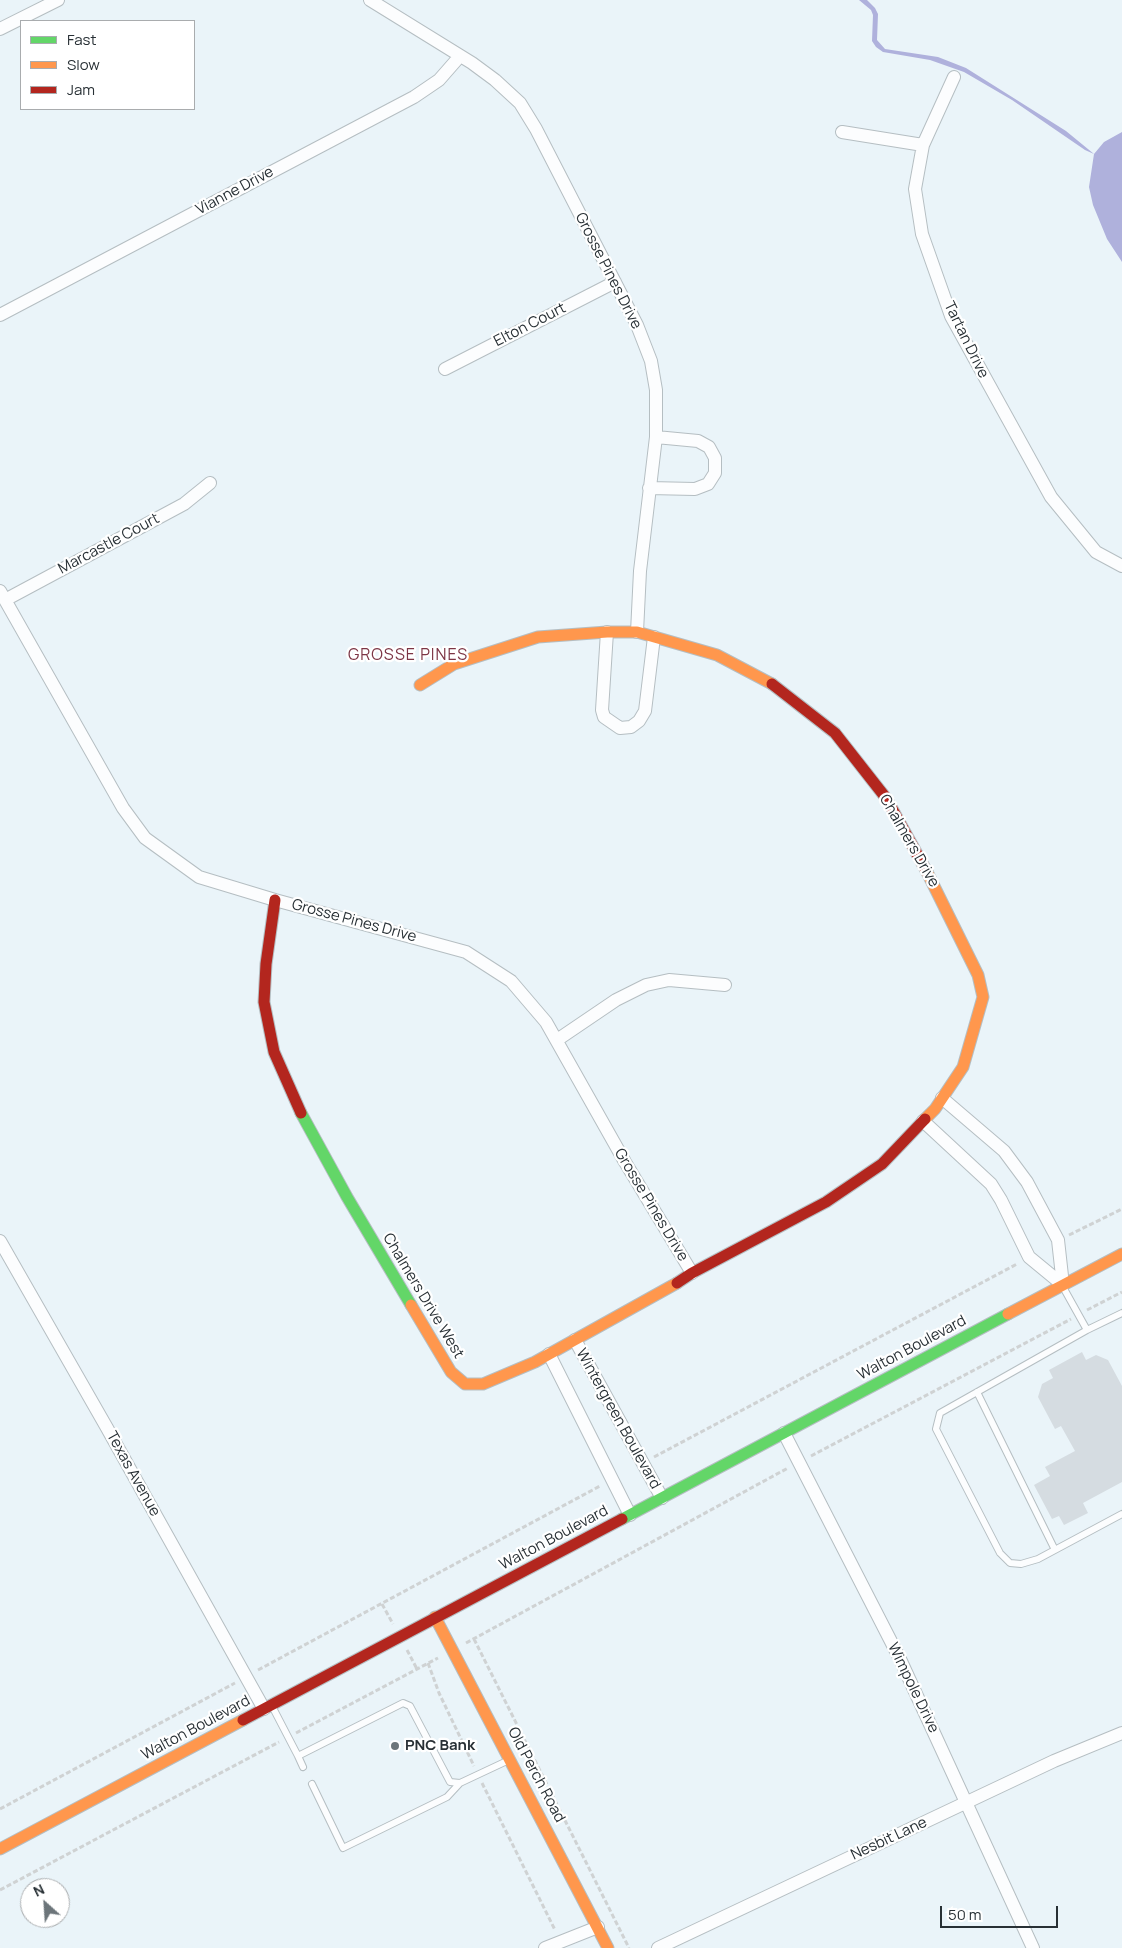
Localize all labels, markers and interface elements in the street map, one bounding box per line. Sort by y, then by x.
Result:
legend [20,20,195,110]
text: Fast [67,29,96,50]
text: Slow [67,54,100,75]
text: Jam [67,79,95,100]
street label: Vianne Drive [193,163,277,219]
street label: Grosse Pines Drive [571,210,645,332]
street label: Elton Court [491,299,569,351]
street label: Tartan Drive [940,299,992,381]
street label: Marcastle Court [55,510,163,578]
district label: GROSSE PINES [346,646,470,666]
street label: Chalmers Drive [875,791,943,891]
street label: Grosse Pines Drive [290,896,418,946]
street label: Grosse Pines Drive [610,1145,692,1265]
street label: Chalmers Drive West [379,1230,467,1362]
street label: Walton Boulevard [855,1312,969,1384]
street label: Wintergreen Boulevard [572,1346,664,1492]
street label: Texas Avenue [102,1428,164,1520]
street label: Walton Boulevard [497,1502,611,1574]
street label: Wimpole Drive [883,1640,943,1736]
street label: Walton Boulevard [139,1692,253,1764]
street label: Old Perch Road [503,1724,569,1826]
place label: PNC Bank [405,1737,475,1755]
marker: PNC Bank [389,1740,401,1752]
street label: Nesbit Lane [848,1814,930,1864]
north arrow [20,1878,70,1928]
text: N [30,1879,47,1901]
scale bar [942,1896,1060,1928]
text: 50 m [948,1904,982,1925]

